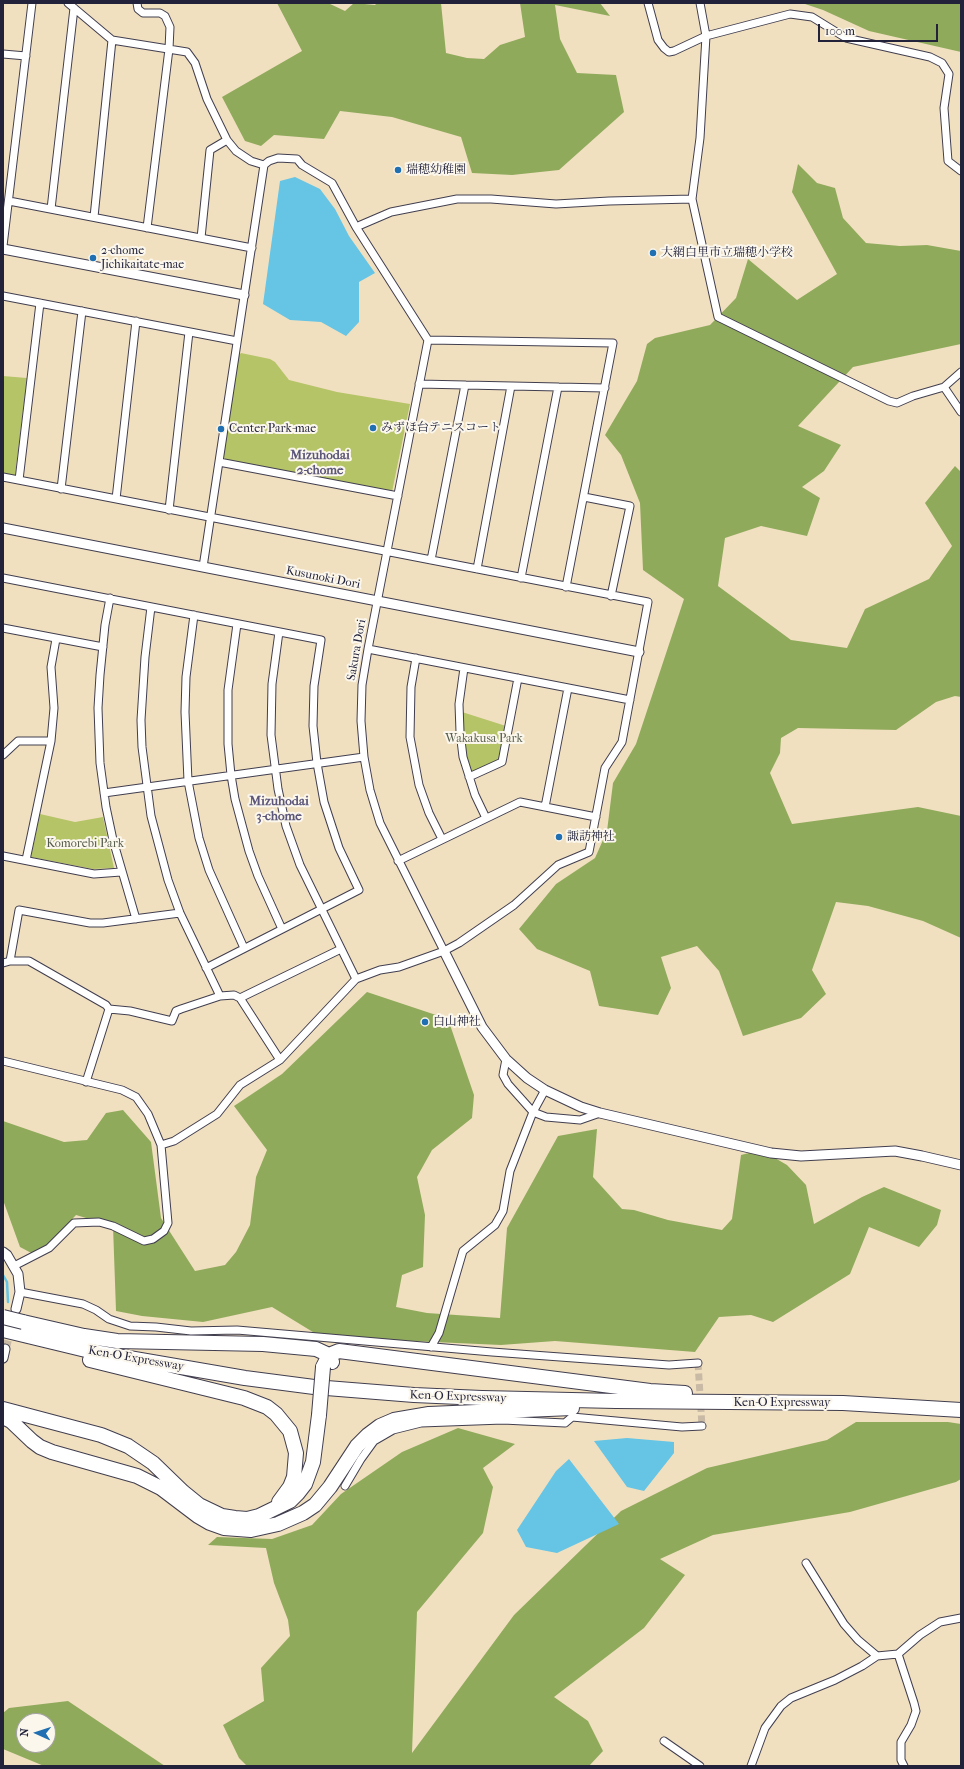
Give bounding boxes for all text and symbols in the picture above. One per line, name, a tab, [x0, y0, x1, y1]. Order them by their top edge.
scale bar	[820, 16, 940, 42]
text: 100 m	[825, 24, 855, 38]
place label: 瑞穂幼稚園	[406, 163, 466, 177]
marker: 瑞穂幼稚園	[393, 165, 403, 175]
place label: 2-chome Jichikaitate-mae	[101, 244, 184, 272]
place label: 大網白里市立瑞穂小学校	[661, 246, 793, 260]
marker: 大網白里市立瑞穂小学校	[648, 248, 658, 258]
marker: 2-chome Jichikaitate-mae	[88, 253, 98, 263]
place label: みずほ台テニスコート	[381, 421, 501, 435]
place label: Center Park-mae	[229, 422, 316, 436]
marker: みずほ台テニスコート	[368, 423, 378, 433]
marker: Center Park-mae	[216, 424, 226, 434]
district label: Mizuhodai 2-chome	[290, 448, 350, 479]
street label: Kusunoki Dori	[285, 564, 361, 592]
street label: Sakura Dori	[345, 618, 369, 682]
park label: Wakakusa Park	[445, 732, 523, 746]
district label: Mizuhodai 3-chome	[249, 794, 309, 825]
place label: 諏訪神社	[567, 830, 615, 844]
marker: 諏訪神社	[554, 832, 564, 842]
park label: Komorebi Park	[46, 837, 124, 851]
place label: 白山神社	[433, 1015, 481, 1029]
marker: 白山神社	[420, 1017, 430, 1027]
street label: Ken-O Expressway	[87, 1343, 185, 1375]
street label: Ken-O Expressway	[409, 1388, 507, 1406]
street label: Ken-O Expressway	[734, 1396, 830, 1410]
north arrow	[16, 1713, 56, 1753]
text: N	[18, 1728, 31, 1737]

